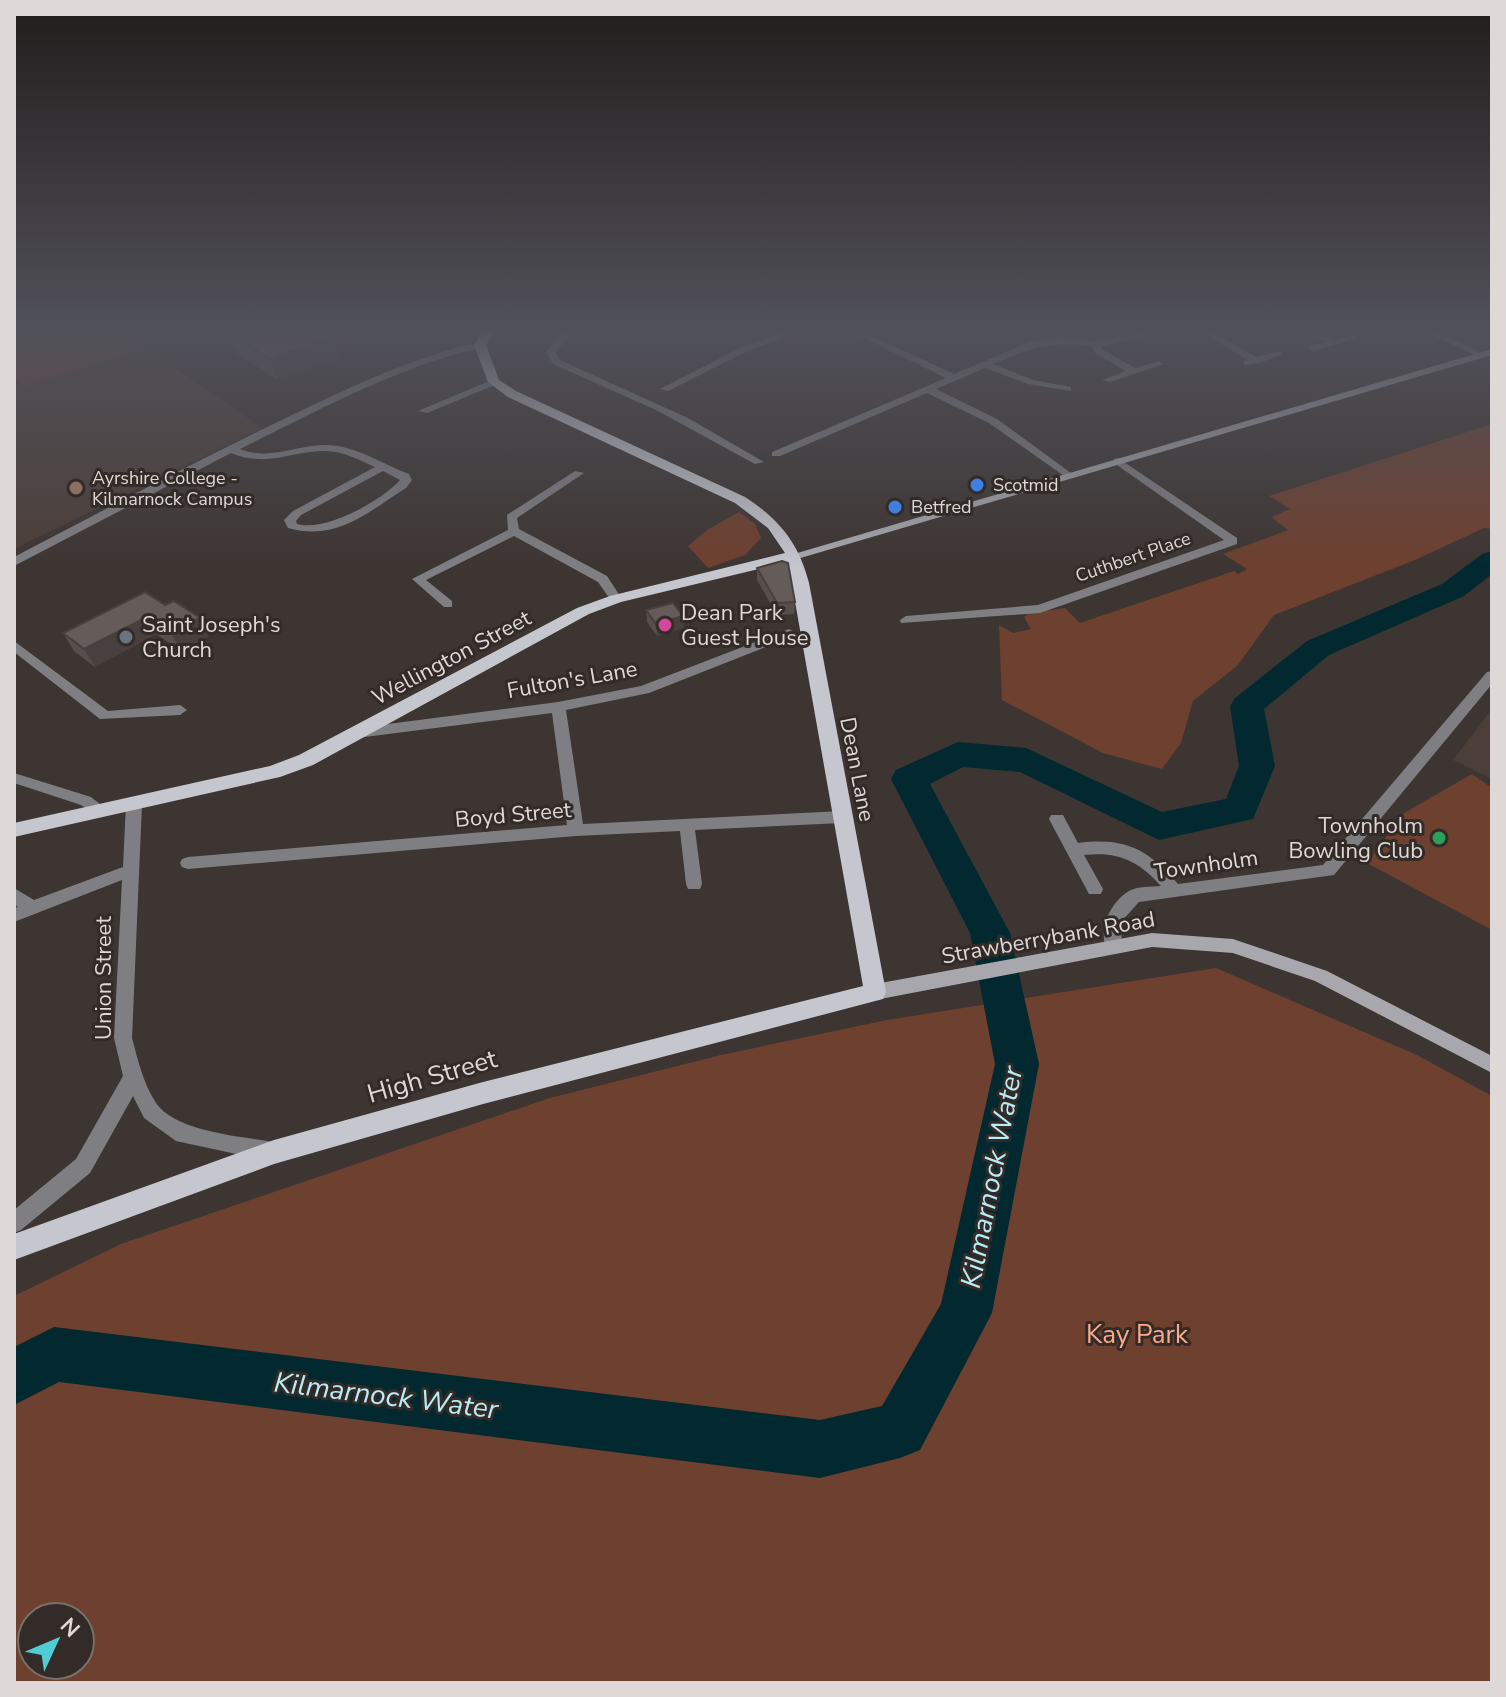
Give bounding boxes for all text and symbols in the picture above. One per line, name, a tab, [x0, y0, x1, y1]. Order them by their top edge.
place label: Ayrshire College - Kilmarnock Campus	[92, 466, 252, 511]
place label: Scotmid	[993, 473, 1059, 497]
marker: Scotmid	[968, 476, 986, 494]
marker: Ayrshire College - Kilmarnock Campus	[67, 479, 85, 497]
place label: Betfred	[911, 495, 971, 519]
marker: Betfred	[886, 498, 904, 516]
street label: Cuthbert Place	[1072, 526, 1194, 588]
place label: Dean Park Guest House	[681, 598, 808, 653]
street label: Wellington Street	[367, 603, 537, 712]
place label: Saint Joseph's Church	[142, 610, 281, 665]
marker: Dean Park Guest House	[656, 616, 674, 634]
marker: Saint Joseph's Church	[117, 628, 135, 646]
street label: Fulton's Lane	[505, 654, 640, 706]
street label: Dean Lane	[832, 714, 882, 824]
street label: Boyd Street	[454, 795, 573, 835]
place label: Townholm Bowling Club	[1288, 811, 1423, 866]
marker: Townholm Bowling Club	[1430, 829, 1448, 847]
street label: Townholm	[1152, 843, 1260, 887]
street label: Strawberrybank Road	[939, 904, 1157, 972]
street label: Union Street	[89, 916, 119, 1040]
street label: High Street	[363, 1041, 502, 1112]
water label: Kilmarnock Water	[952, 1062, 1032, 1291]
park label: Kay Park	[1086, 1317, 1189, 1352]
water label: Kilmarnock Water	[272, 1363, 501, 1429]
north arrow	[16, 1601, 96, 1681]
text: N	[53, 1611, 86, 1644]

